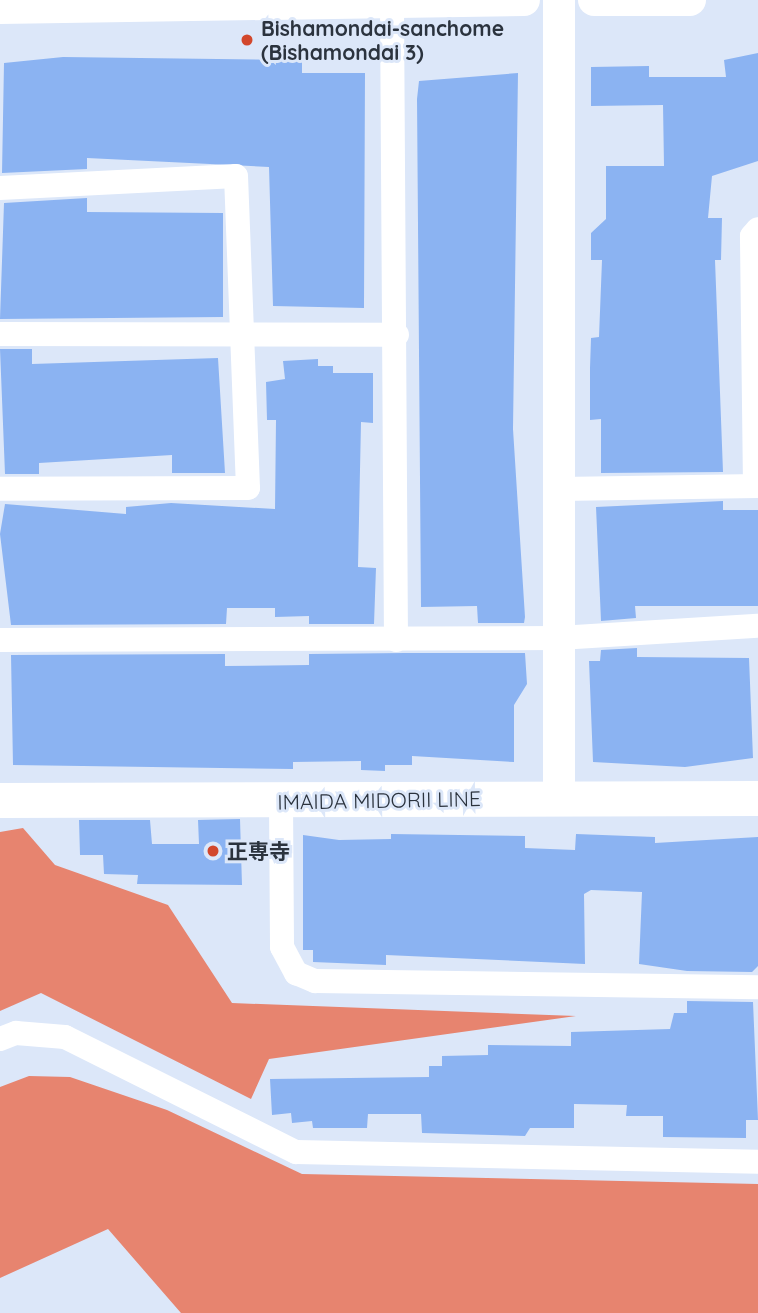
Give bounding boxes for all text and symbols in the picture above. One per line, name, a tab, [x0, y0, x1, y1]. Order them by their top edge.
place label: Bishamondai-sanchome (Bishamondai 3)	[261, 15, 504, 65]
marker: Bishamondai-sanchome (Bishamondai 3)	[239, 32, 255, 48]
street label: IMAIDA MIDORII LINE	[277, 786, 481, 814]
place label: 正専寺	[227, 838, 290, 864]
marker: 正専寺	[205, 843, 221, 859]

